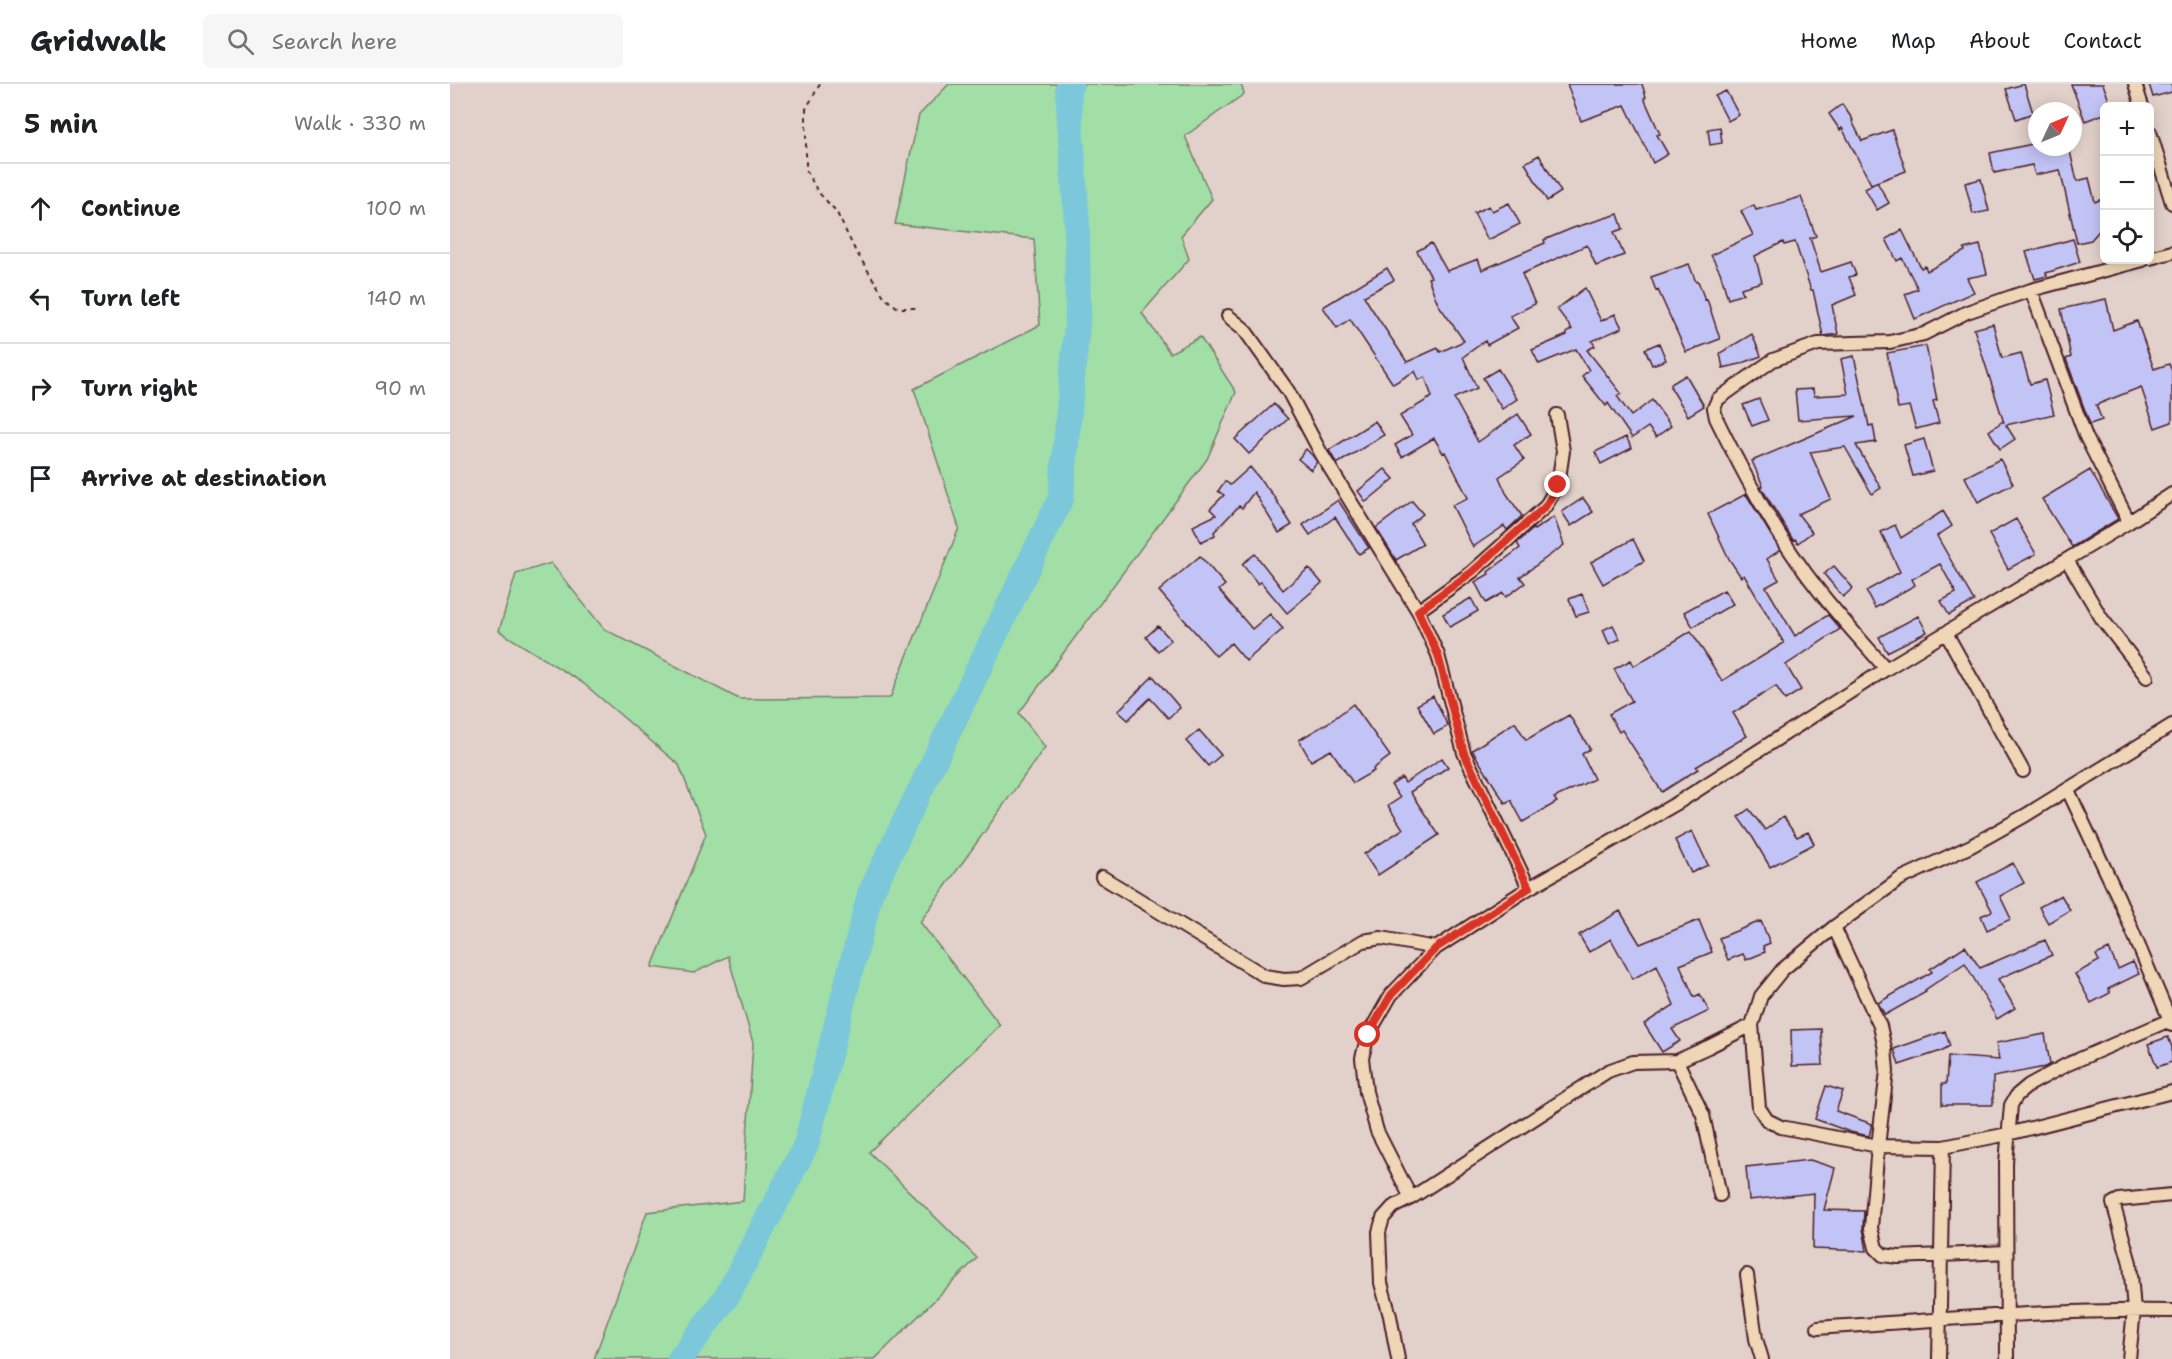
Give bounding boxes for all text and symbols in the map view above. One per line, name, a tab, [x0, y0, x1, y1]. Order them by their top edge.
search box	[203, 14, 623, 68]
text: Gridwalk	[30, 22, 167, 60]
icon: search	[224, 25, 257, 58]
text: Search here	[272, 27, 398, 56]
text: Home	[1800, 27, 1858, 55]
text: Map	[1891, 27, 1936, 55]
text: About	[1969, 27, 2030, 55]
text: Contact	[2063, 27, 2142, 55]
north arrow	[2028, 102, 2082, 156]
map controls	[2100, 102, 2154, 264]
button: +	[2100, 102, 2154, 156]
text: 5 min	[24, 106, 98, 141]
text: Walk · 330 m	[294, 110, 426, 136]
button: −	[2100, 156, 2154, 210]
icon: ahead	[24, 192, 57, 225]
text: Continue	[81, 194, 181, 223]
text: 100 m	[366, 195, 426, 221]
button: locate	[2100, 210, 2154, 264]
icon: left	[24, 282, 57, 315]
text: Turn left	[81, 284, 180, 313]
text: 140 m	[367, 285, 426, 311]
icon: right	[24, 372, 57, 405]
text: Turn right	[81, 374, 198, 403]
text: 90 m	[374, 375, 426, 401]
icon: arrive	[24, 462, 57, 495]
text: Arrive at destination	[81, 464, 327, 493]
route end	[1544, 471, 1570, 497]
route start	[1354, 1021, 1380, 1047]

